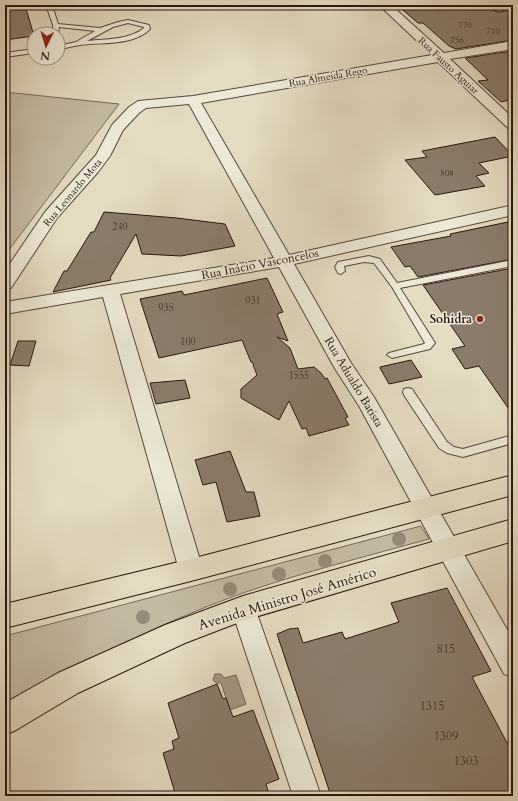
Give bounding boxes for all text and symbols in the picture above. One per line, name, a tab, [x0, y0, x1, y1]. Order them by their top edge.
house number: 770	[458, 19, 472, 31]
house number: 710	[486, 25, 500, 37]
north arrow	[26, 26, 66, 66]
street label: Rua Fausto Aguiar	[415, 34, 482, 98]
house number: 756	[450, 34, 464, 46]
text: N	[39, 48, 51, 63]
street label: Rua Almeida Rego	[288, 63, 369, 91]
street label: Rua Leonardo Mota	[40, 155, 106, 230]
house number: 808	[440, 167, 454, 179]
house number: 240	[112, 220, 128, 234]
street label: Rua Inácio Vasconcelos	[200, 245, 320, 283]
house number: 931	[245, 294, 261, 308]
house number: 935	[158, 301, 174, 315]
place label: Sohidra	[430, 311, 472, 327]
marker: Sohidra	[475, 314, 485, 324]
street label: Rua Adualdo Batista	[321, 334, 388, 431]
house number: 100	[180, 335, 196, 349]
house number: 1555	[289, 369, 309, 383]
street label: Avenida Ministro José Américo	[196, 562, 379, 635]
house number: 815	[437, 641, 455, 657]
house number: 1315	[420, 698, 444, 714]
house number: 1309	[434, 728, 458, 744]
house number: 1303	[454, 753, 478, 769]

